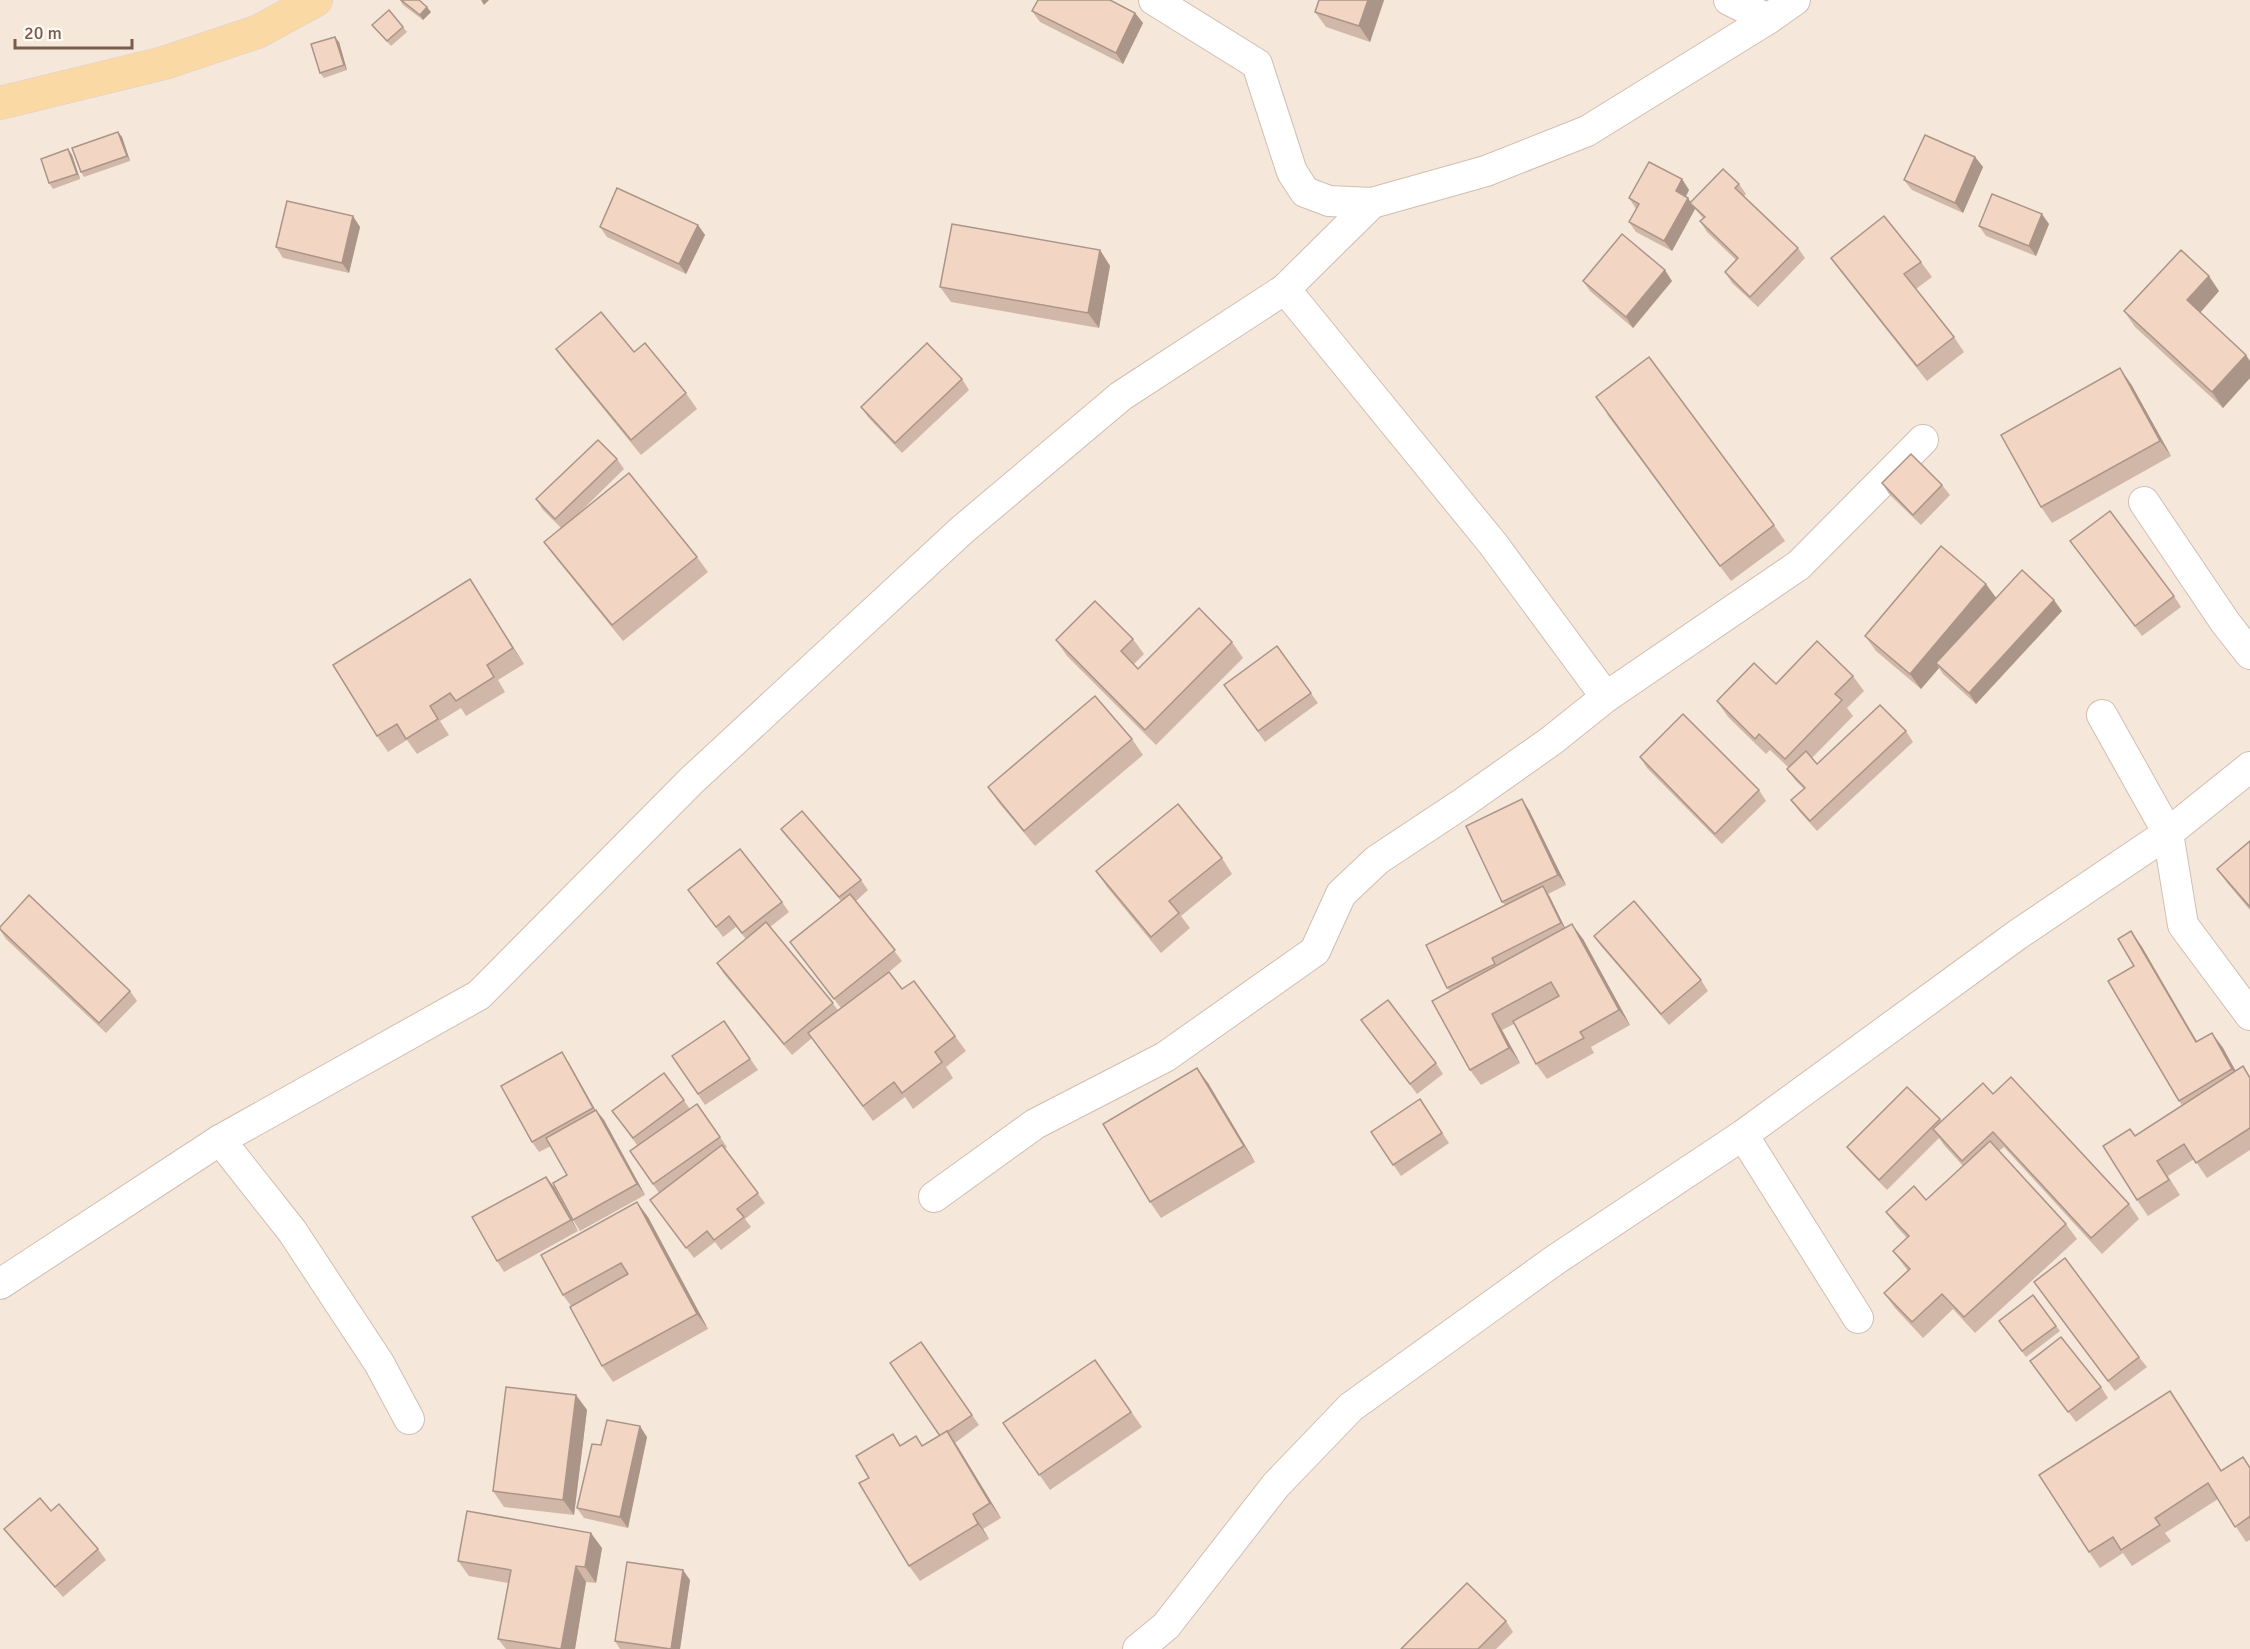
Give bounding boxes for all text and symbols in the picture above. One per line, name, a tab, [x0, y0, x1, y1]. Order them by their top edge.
scale bar	[15, 12, 132, 50]
text: 20 m	[24, 22, 62, 44]

